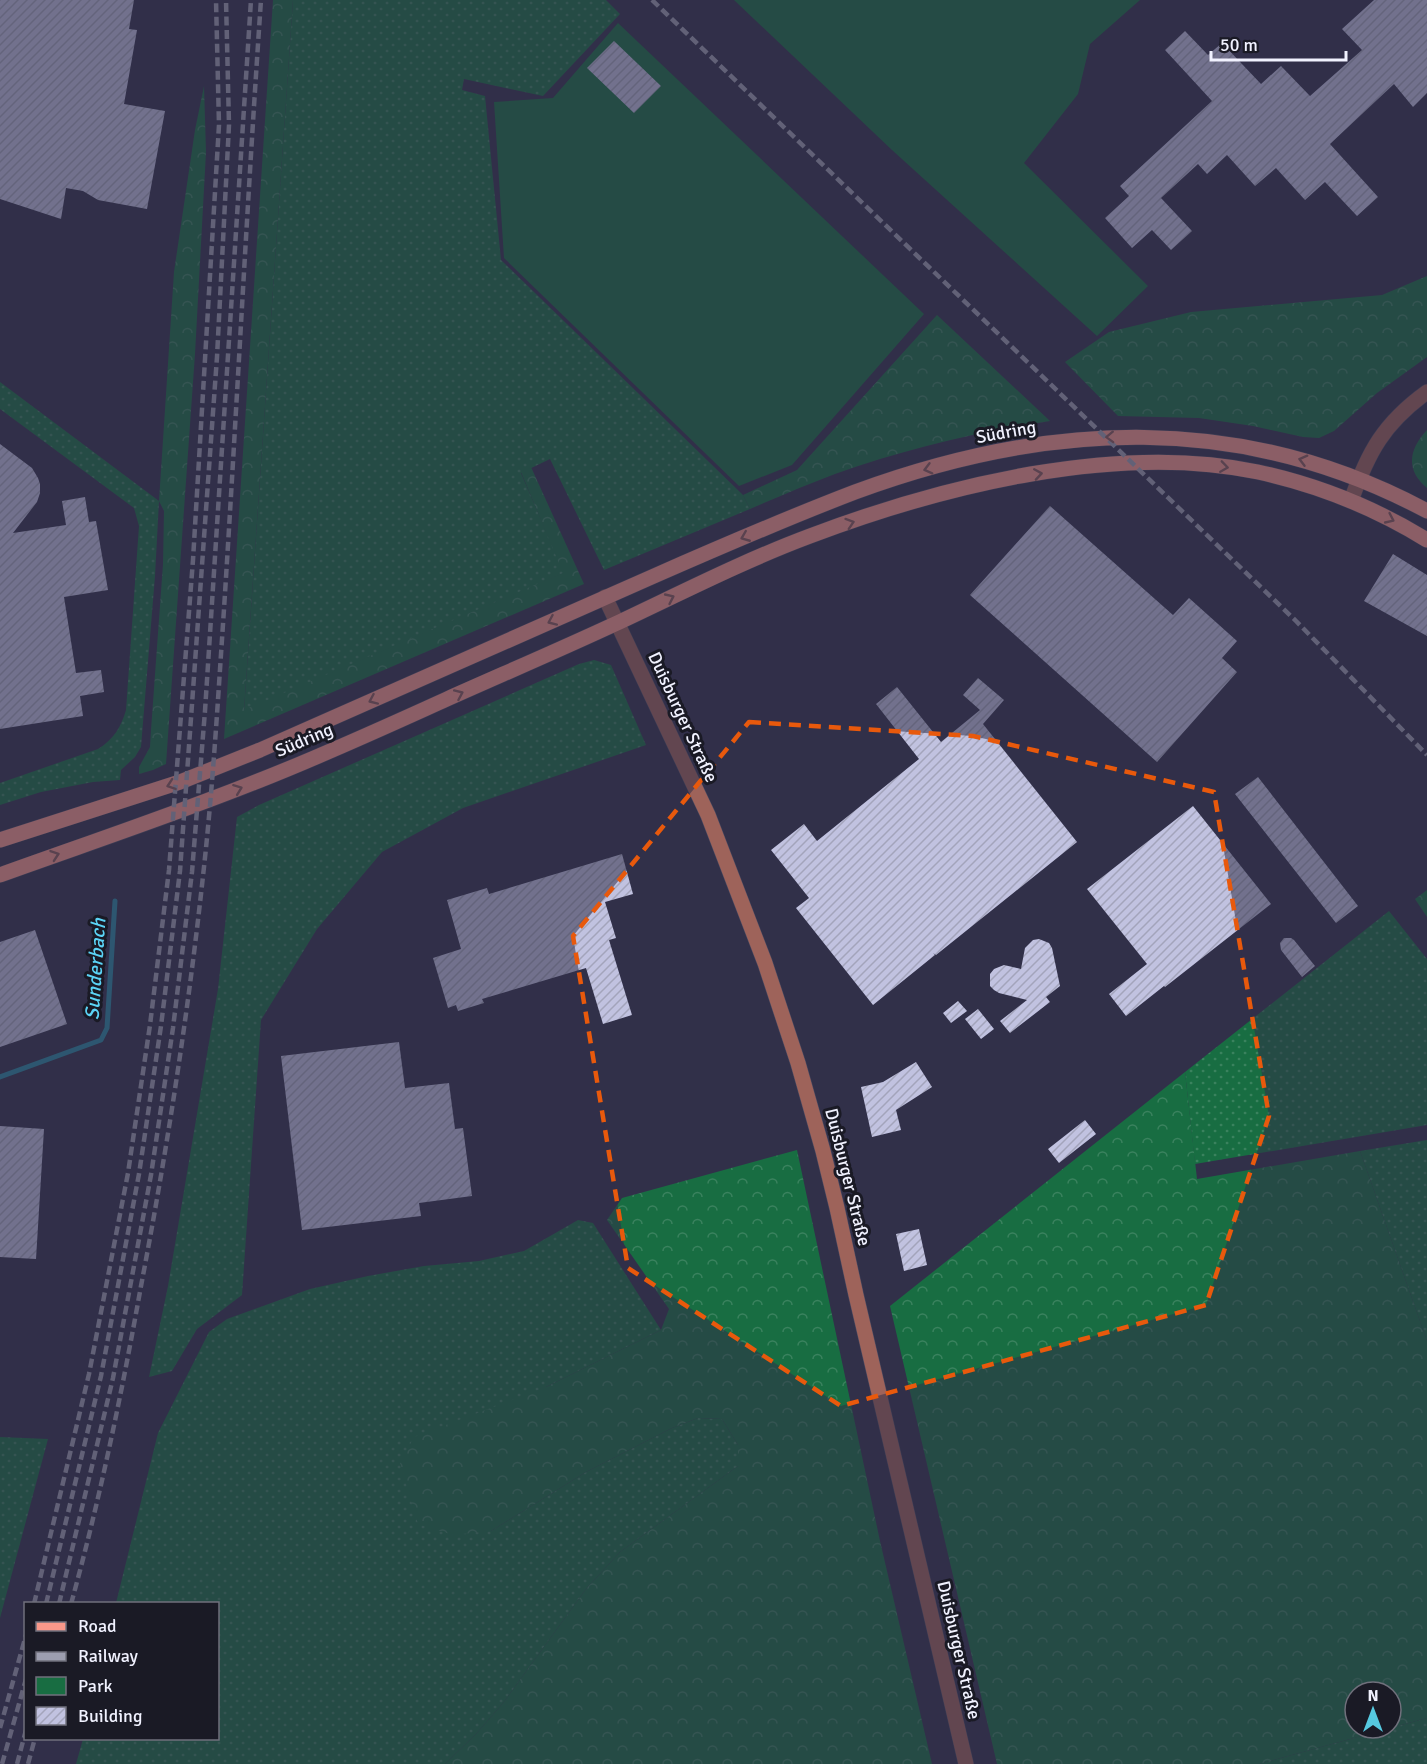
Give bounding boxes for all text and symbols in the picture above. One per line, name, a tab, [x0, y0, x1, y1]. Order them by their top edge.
scale bar	[1211, 24, 1346, 62]
text: 50 m	[1220, 34, 1258, 56]
street label: Südring	[974, 416, 1038, 448]
one-way arrow	[1106, 431, 1115, 444]
one-way arrow	[1298, 455, 1308, 468]
one-way arrow	[1219, 460, 1229, 472]
one-way arrow	[923, 462, 933, 475]
one-way arrow	[1033, 468, 1043, 481]
one-way arrow	[1384, 511, 1395, 523]
one-way arrow	[844, 517, 855, 530]
one-way arrow	[740, 530, 751, 542]
one-way arrow	[663, 593, 674, 605]
one-way arrow	[547, 614, 558, 626]
street label: Duisburger Straße	[643, 648, 723, 786]
one-way arrow	[452, 689, 463, 701]
one-way arrow	[369, 693, 380, 705]
street label: Südring	[272, 718, 336, 762]
one-way arrow	[166, 777, 176, 790]
one-way arrow	[232, 783, 243, 796]
one-way arrow	[49, 850, 60, 863]
water label: Sunderbach	[79, 916, 112, 1021]
street label: Duisburger Straße	[820, 1106, 876, 1248]
street label: Duisburger Straße	[932, 1579, 986, 1721]
legend	[24, 1602, 219, 1740]
text: Road	[78, 1615, 117, 1637]
text: Railway	[78, 1645, 139, 1667]
text: Park	[78, 1675, 113, 1697]
north arrow	[1343, 1680, 1403, 1740]
text: N	[1367, 1686, 1379, 1706]
text: Building	[78, 1705, 142, 1727]

